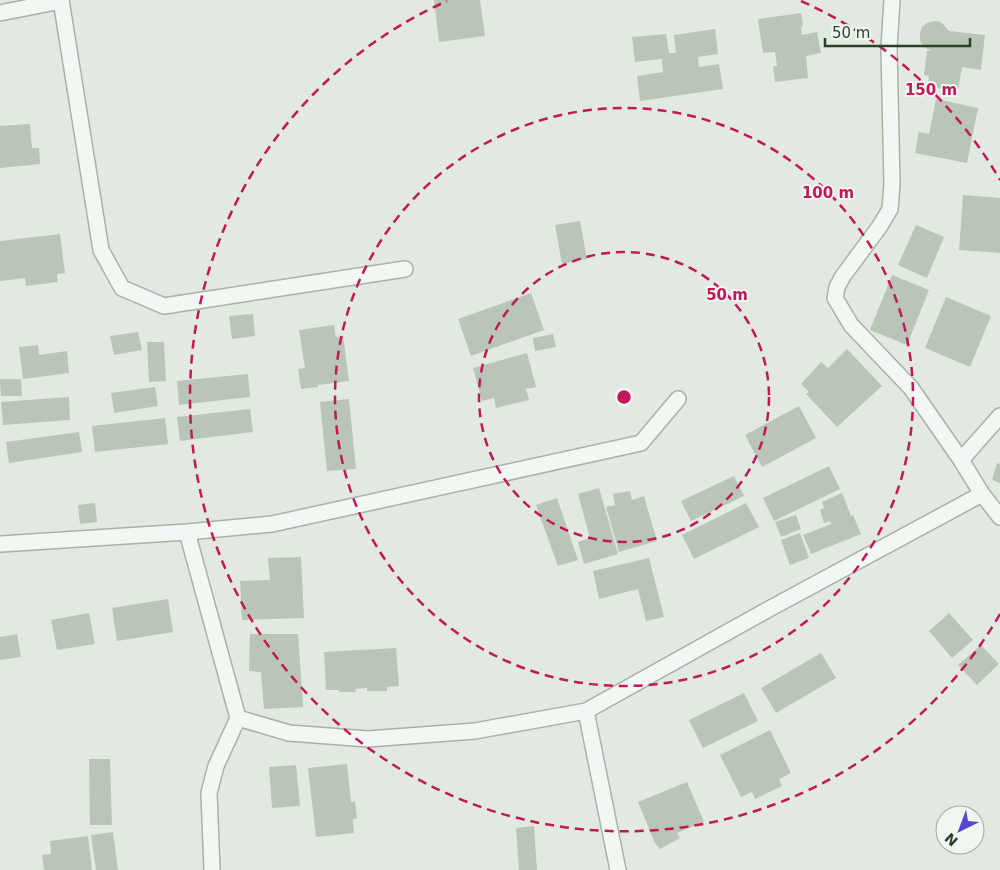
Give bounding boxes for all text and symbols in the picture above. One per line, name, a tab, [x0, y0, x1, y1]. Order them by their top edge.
scale bar	[825, 15, 970, 47]
text: 50 m	[832, 24, 870, 42]
text: 150 m	[905, 81, 957, 99]
text: 100 m	[802, 184, 854, 202]
text: 50 m	[706, 286, 748, 304]
centre of rings	[615, 388, 633, 406]
north arrow	[935, 805, 985, 855]
text: N	[942, 830, 961, 850]

